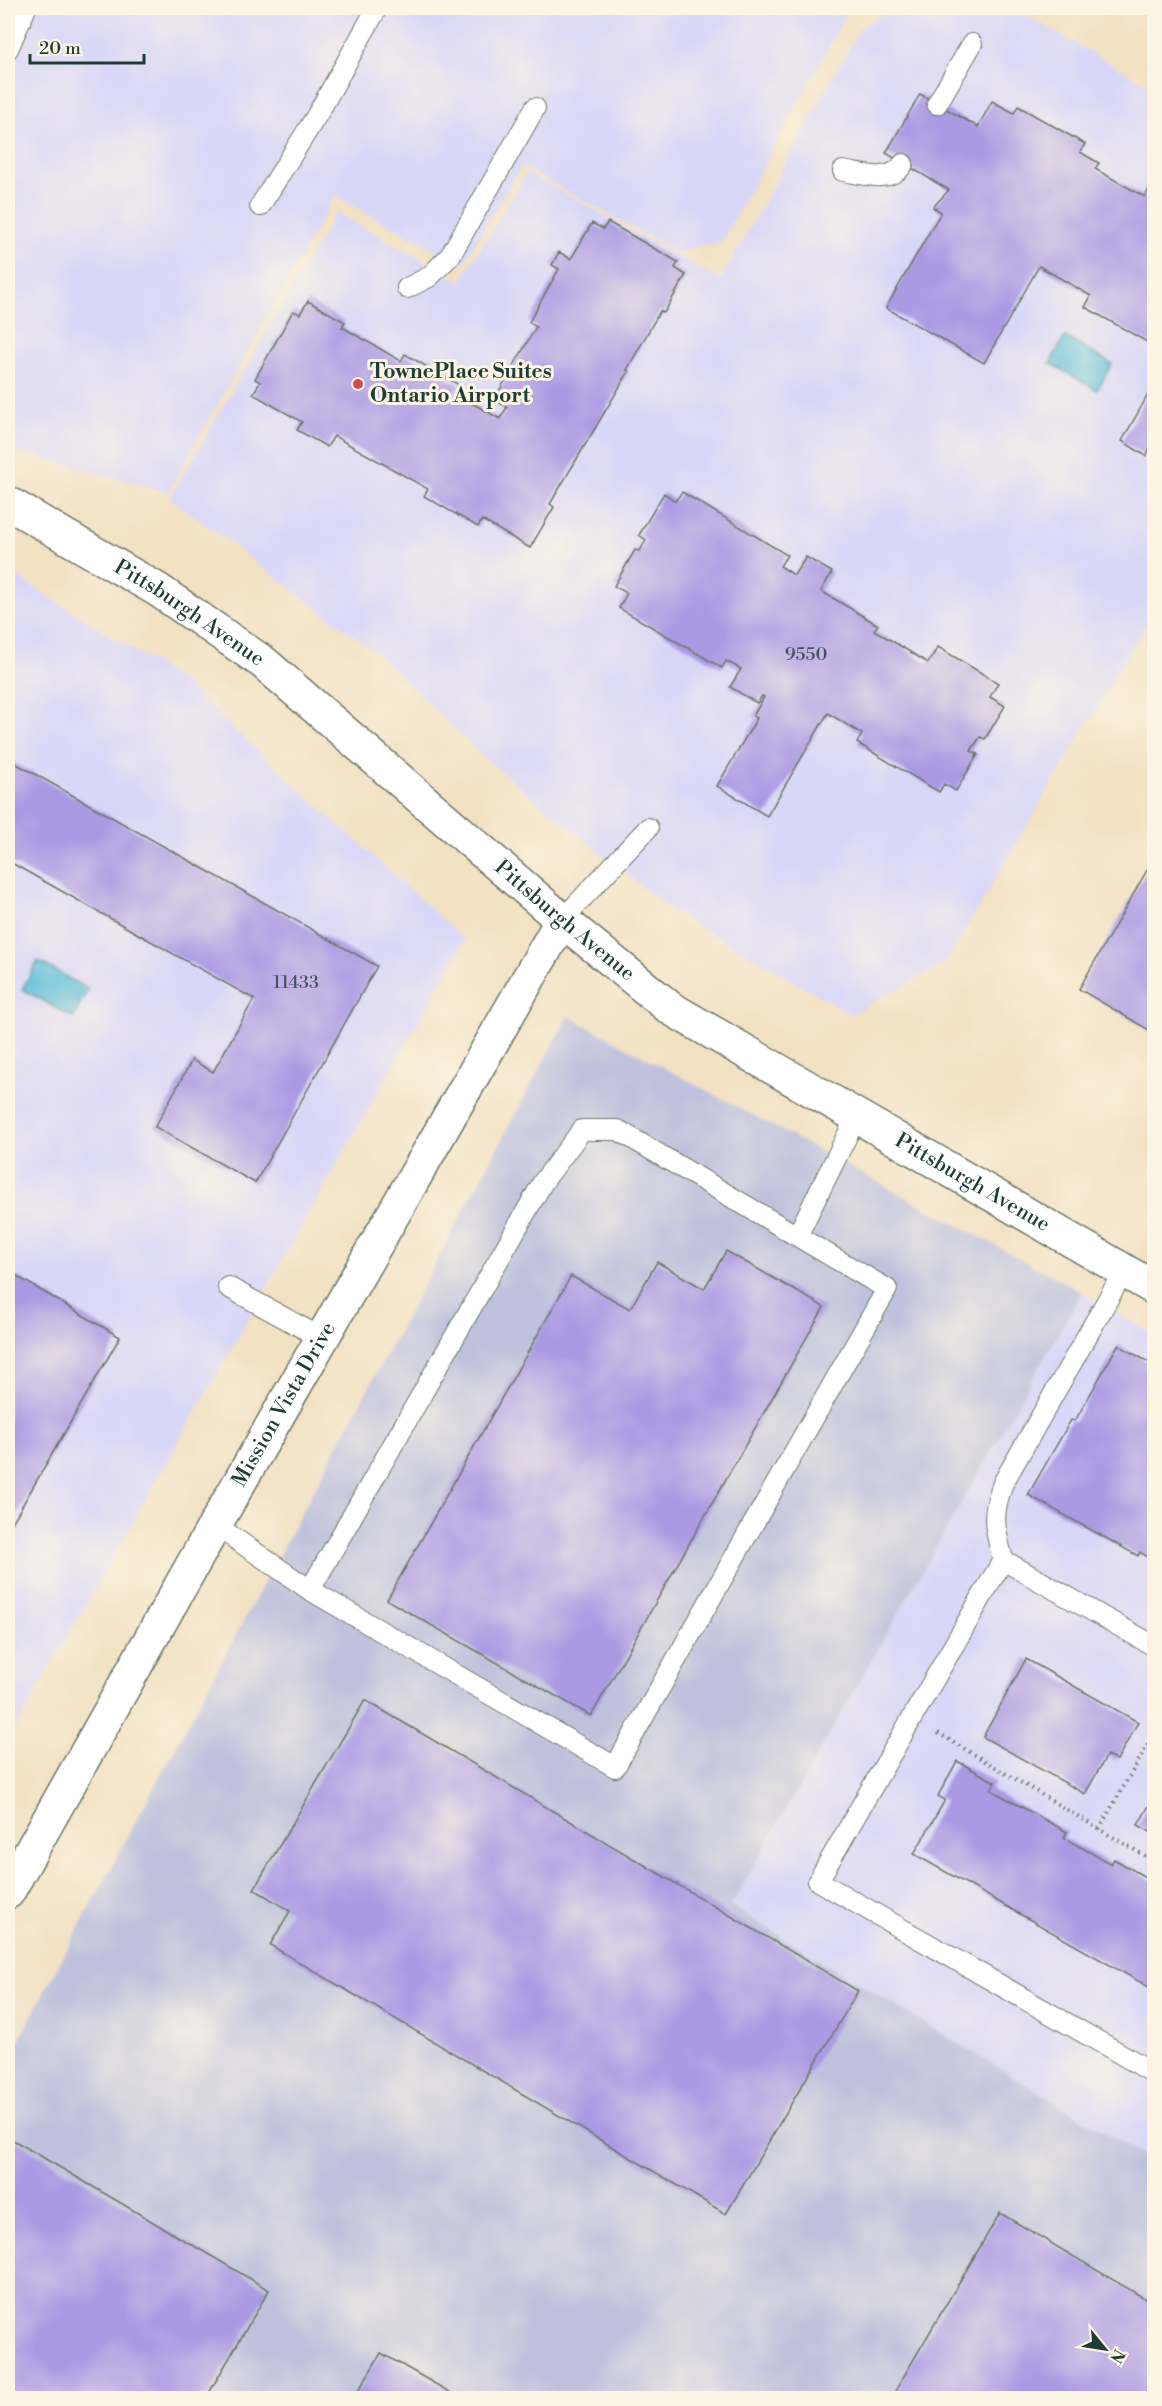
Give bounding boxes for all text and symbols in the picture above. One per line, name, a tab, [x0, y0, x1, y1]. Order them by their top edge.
scale bar	[30, 27, 144, 65]
text: 20 m	[39, 37, 81, 60]
place label: TownePlace Suites Ontario Airport	[370, 359, 552, 409]
marker: TownePlace Suites Ontario Airport	[351, 377, 365, 391]
street label: Pittsburgh Avenue	[109, 554, 269, 672]
house number: 9550	[785, 643, 827, 666]
street label: Pittsburgh Avenue	[489, 855, 640, 987]
house number: 11433	[273, 971, 319, 994]
street label: Pittsburgh Avenue	[890, 1128, 1054, 1238]
street label: Mission Vista Drive	[226, 1318, 342, 1492]
north arrow	[1075, 2319, 1135, 2379]
text: N	[1105, 2346, 1129, 2367]

